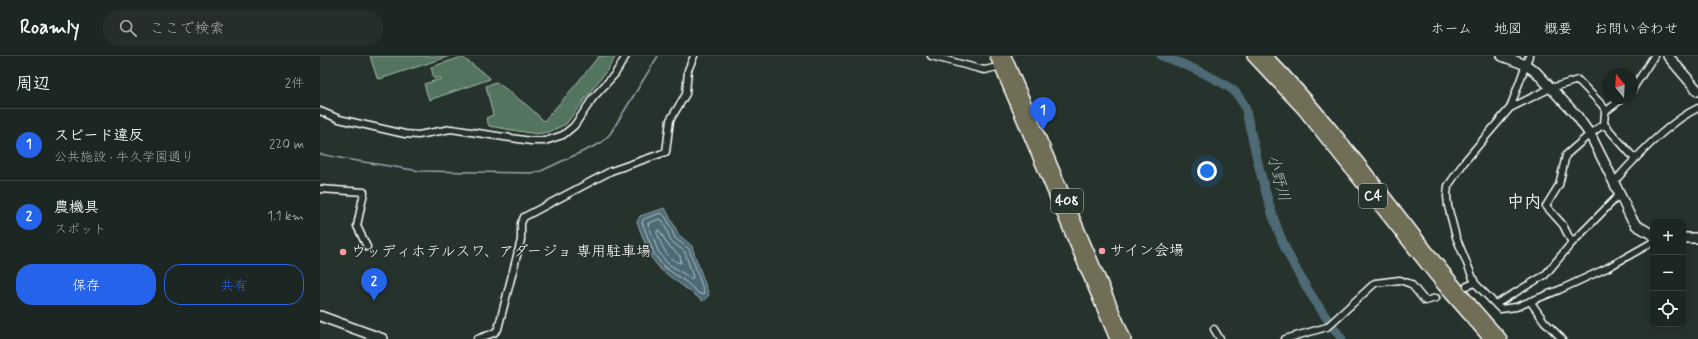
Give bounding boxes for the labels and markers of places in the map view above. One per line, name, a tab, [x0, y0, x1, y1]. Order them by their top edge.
pin: 1	[1030, 97, 1056, 130]
place label: サイン会場	[1110, 241, 1184, 261]
place label: ウッディホテルスワ、アダージョ 専用駐車場	[351, 242, 651, 262]
marker: サイン会場	[1097, 246, 1107, 256]
marker: ウッディホテルスワ、アダージョ 専用駐車場	[338, 247, 348, 257]
pin: 2	[361, 268, 387, 301]

